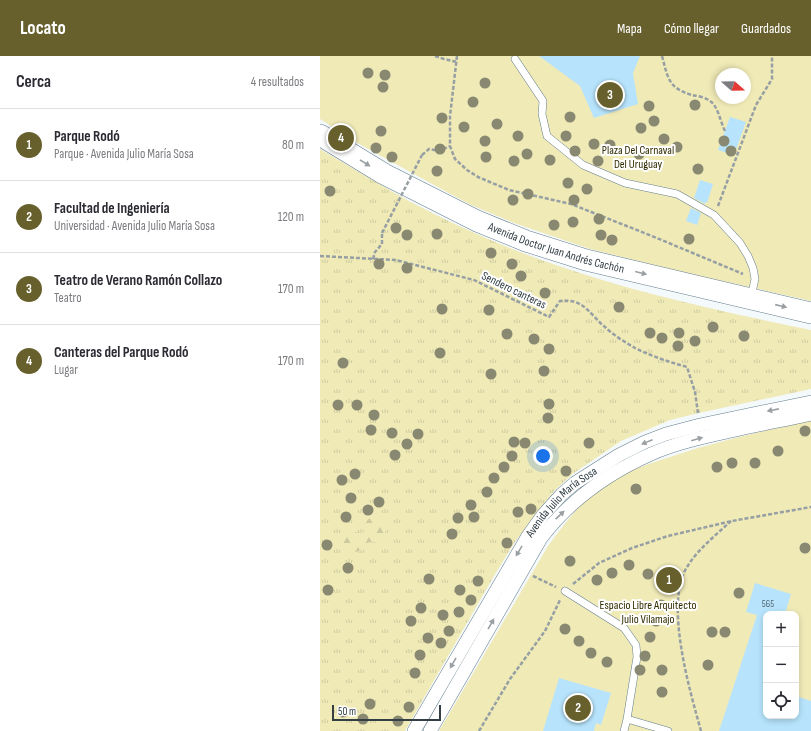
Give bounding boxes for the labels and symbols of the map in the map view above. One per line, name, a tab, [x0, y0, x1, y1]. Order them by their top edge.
north arrow	[715, 68, 751, 104]
pin: 3	[597, 80, 623, 110]
pin: 4	[328, 123, 354, 153]
park label: Plaza Del Carnaval Del Uruguay	[602, 143, 674, 172]
one-way arrow	[359, 159, 371, 166]
street label: Avenida Doctor Juan Andrés Cachón	[485, 219, 626, 277]
street label: Sendero canteras	[479, 268, 549, 313]
one-way arrow	[635, 270, 647, 276]
one-way arrow	[774, 304, 787, 310]
one-way arrow	[767, 407, 779, 413]
one-way arrow	[691, 436, 703, 442]
one-way arrow	[640, 439, 652, 445]
your location	[533, 446, 553, 466]
street label: Avenida Julio María Sosa	[522, 464, 600, 541]
one-way arrow	[555, 510, 565, 519]
one-way arrow	[515, 545, 522, 557]
pin: 1	[656, 565, 682, 595]
park label: Espacio Libre Arquitecto Julio Vilamajo	[600, 598, 696, 627]
house number: 565	[762, 598, 774, 610]
one-way arrow	[488, 618, 495, 630]
one-way arrow	[449, 657, 456, 669]
pin: 2	[565, 693, 591, 723]
scale bar	[332, 703, 441, 722]

